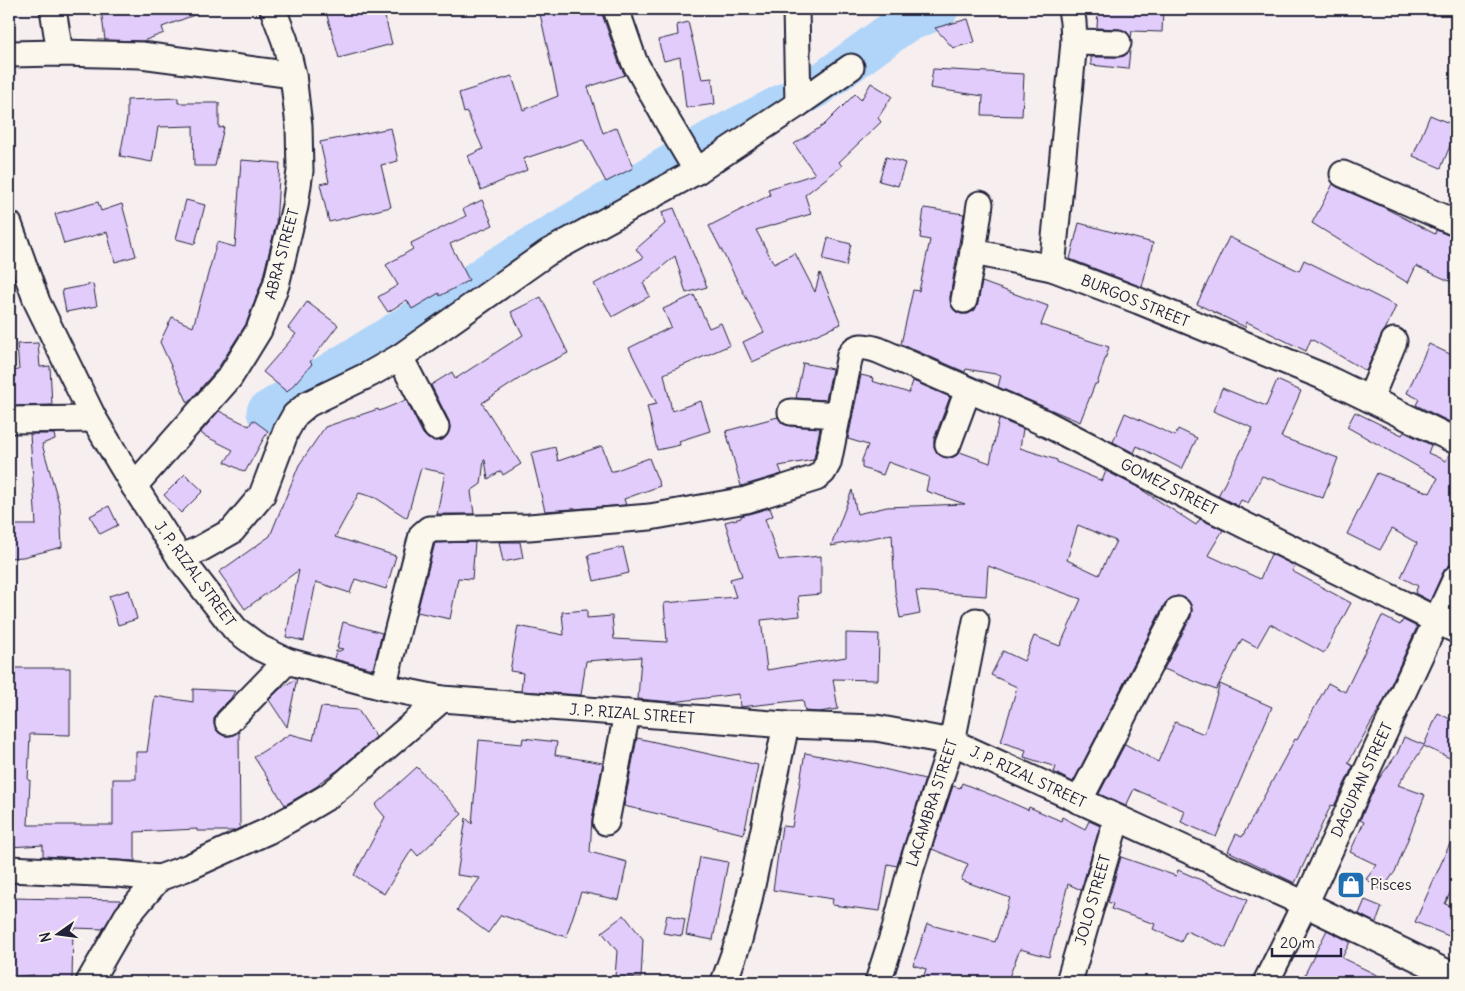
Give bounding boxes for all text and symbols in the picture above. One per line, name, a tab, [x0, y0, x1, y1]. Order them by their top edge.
street label: ABRA STREET	[260, 206, 303, 301]
street label: BURGOS STREET	[1078, 270, 1192, 331]
street label: GOMEZ STREET	[1117, 454, 1221, 519]
street label: J. P. RIZAL STREET	[151, 517, 240, 630]
street label: J. P. RIZAL STREET	[569, 700, 696, 727]
street label: DAGUPAN STREET	[1327, 719, 1397, 840]
street label: LACAMBRA STREET	[902, 736, 961, 869]
street label: J. P. RIZAL STREET	[967, 741, 1089, 812]
street label: JOLO STREET	[1071, 852, 1115, 947]
shop icon: Pisces	[1336, 870, 1366, 900]
place label: Pisces	[1370, 875, 1412, 894]
north arrow	[32, 908, 82, 958]
scale bar	[1272, 926, 1341, 958]
text: N	[35, 930, 55, 944]
text: 20 m	[1280, 933, 1315, 952]

